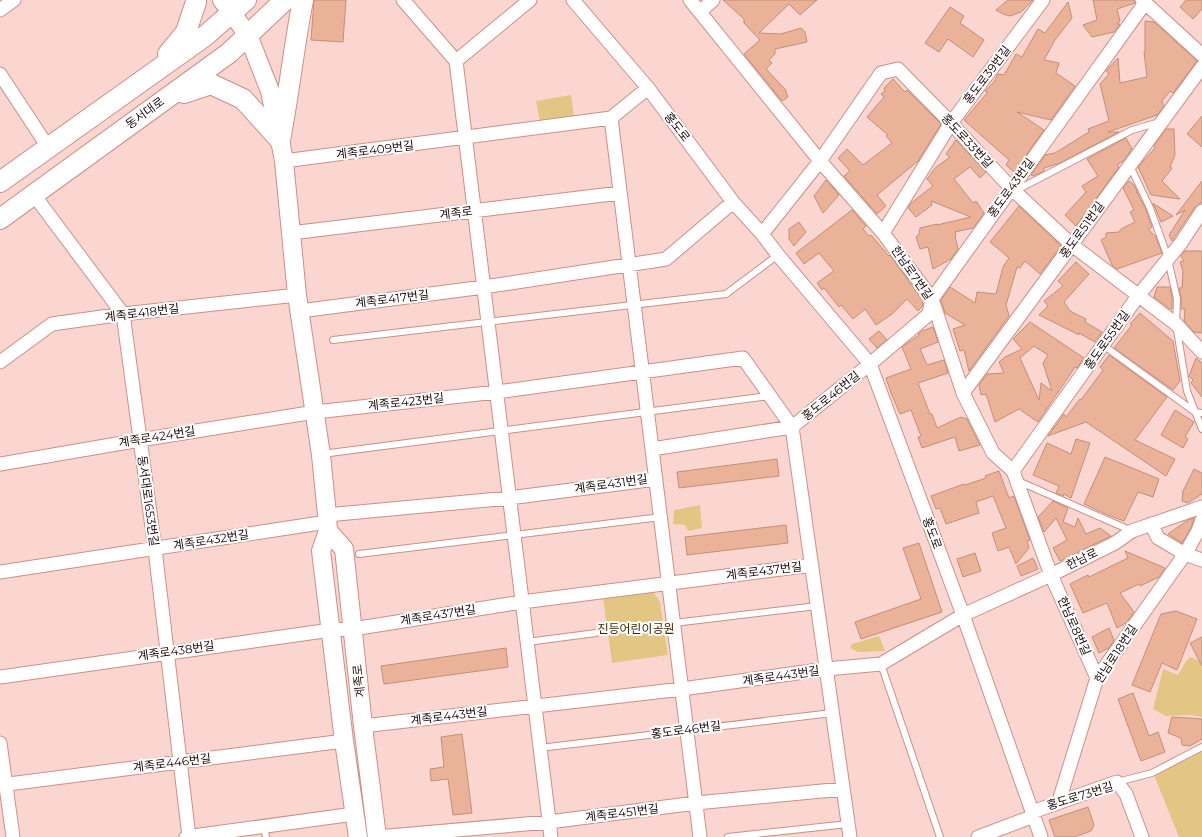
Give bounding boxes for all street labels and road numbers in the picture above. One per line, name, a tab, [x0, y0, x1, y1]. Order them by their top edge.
street label: 홍도로39번길	[960, 43, 1013, 107]
street label: 동서대로	[122, 94, 167, 132]
street label: 홍도로	[661, 109, 693, 144]
street label: 홍도로33번길	[938, 110, 996, 171]
street label: 계족로409번길	[335, 137, 415, 162]
street label: 홍도로43번길	[984, 155, 1037, 220]
street label: 홍도로51번길	[1056, 198, 1107, 261]
street label: 계족로	[439, 203, 473, 222]
street label: 한남로7번길	[888, 243, 936, 303]
street label: 계족로417번길	[354, 287, 430, 310]
street label: 계족로418번길	[104, 301, 180, 325]
street label: 홍도로55번길	[1081, 307, 1132, 372]
street label: 홍도로46번길	[799, 368, 863, 424]
street label: 계족로423번길	[367, 390, 445, 413]
street label: 계족로424번길	[117, 423, 196, 450]
street label: 동서대로1653번길	[135, 455, 162, 547]
street label: 계족로431번길	[573, 471, 649, 496]
street label: 홍도로	[920, 515, 945, 551]
street label: 계족로432번길	[172, 526, 250, 553]
street label: 한남로	[1064, 545, 1100, 573]
street label: 계족로437번길	[725, 558, 803, 583]
street label: 한남로8번길	[1055, 594, 1094, 658]
street label: 계족로437번길	[399, 601, 477, 628]
street label: 한남로18번길	[1091, 621, 1140, 686]
street label: 계족로438번길	[137, 638, 215, 663]
street label: 계족로443번길	[741, 663, 820, 688]
street label: 계족로	[349, 664, 368, 698]
street label: 계족로443번길	[409, 703, 488, 728]
street label: 홍도로46번길	[650, 718, 722, 741]
street label: 계족로446번길	[132, 750, 212, 775]
street label: 홍도로73번길	[1045, 778, 1115, 813]
street label: 계족로451번길	[584, 801, 660, 824]

